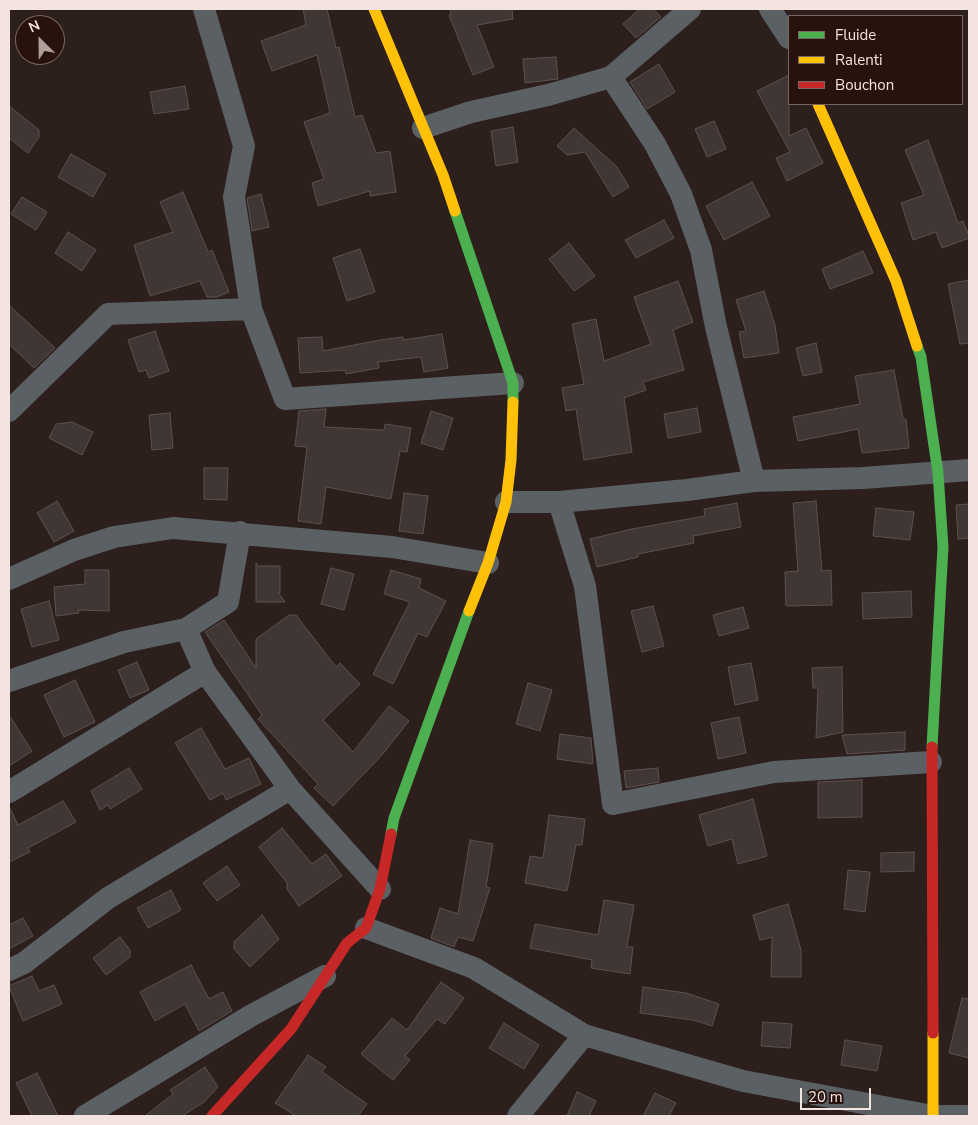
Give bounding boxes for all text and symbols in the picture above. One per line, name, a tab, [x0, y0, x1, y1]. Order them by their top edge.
north arrow	[15, 15, 65, 65]
legend	[788, 15, 963, 105]
text: N	[26, 16, 43, 37]
text: Fluide	[835, 25, 876, 45]
text: Ralenti	[835, 50, 883, 70]
text: Bouchon	[835, 75, 894, 95]
scale bar	[803, 1078, 874, 1110]
text: 20 m	[808, 1087, 843, 1107]

